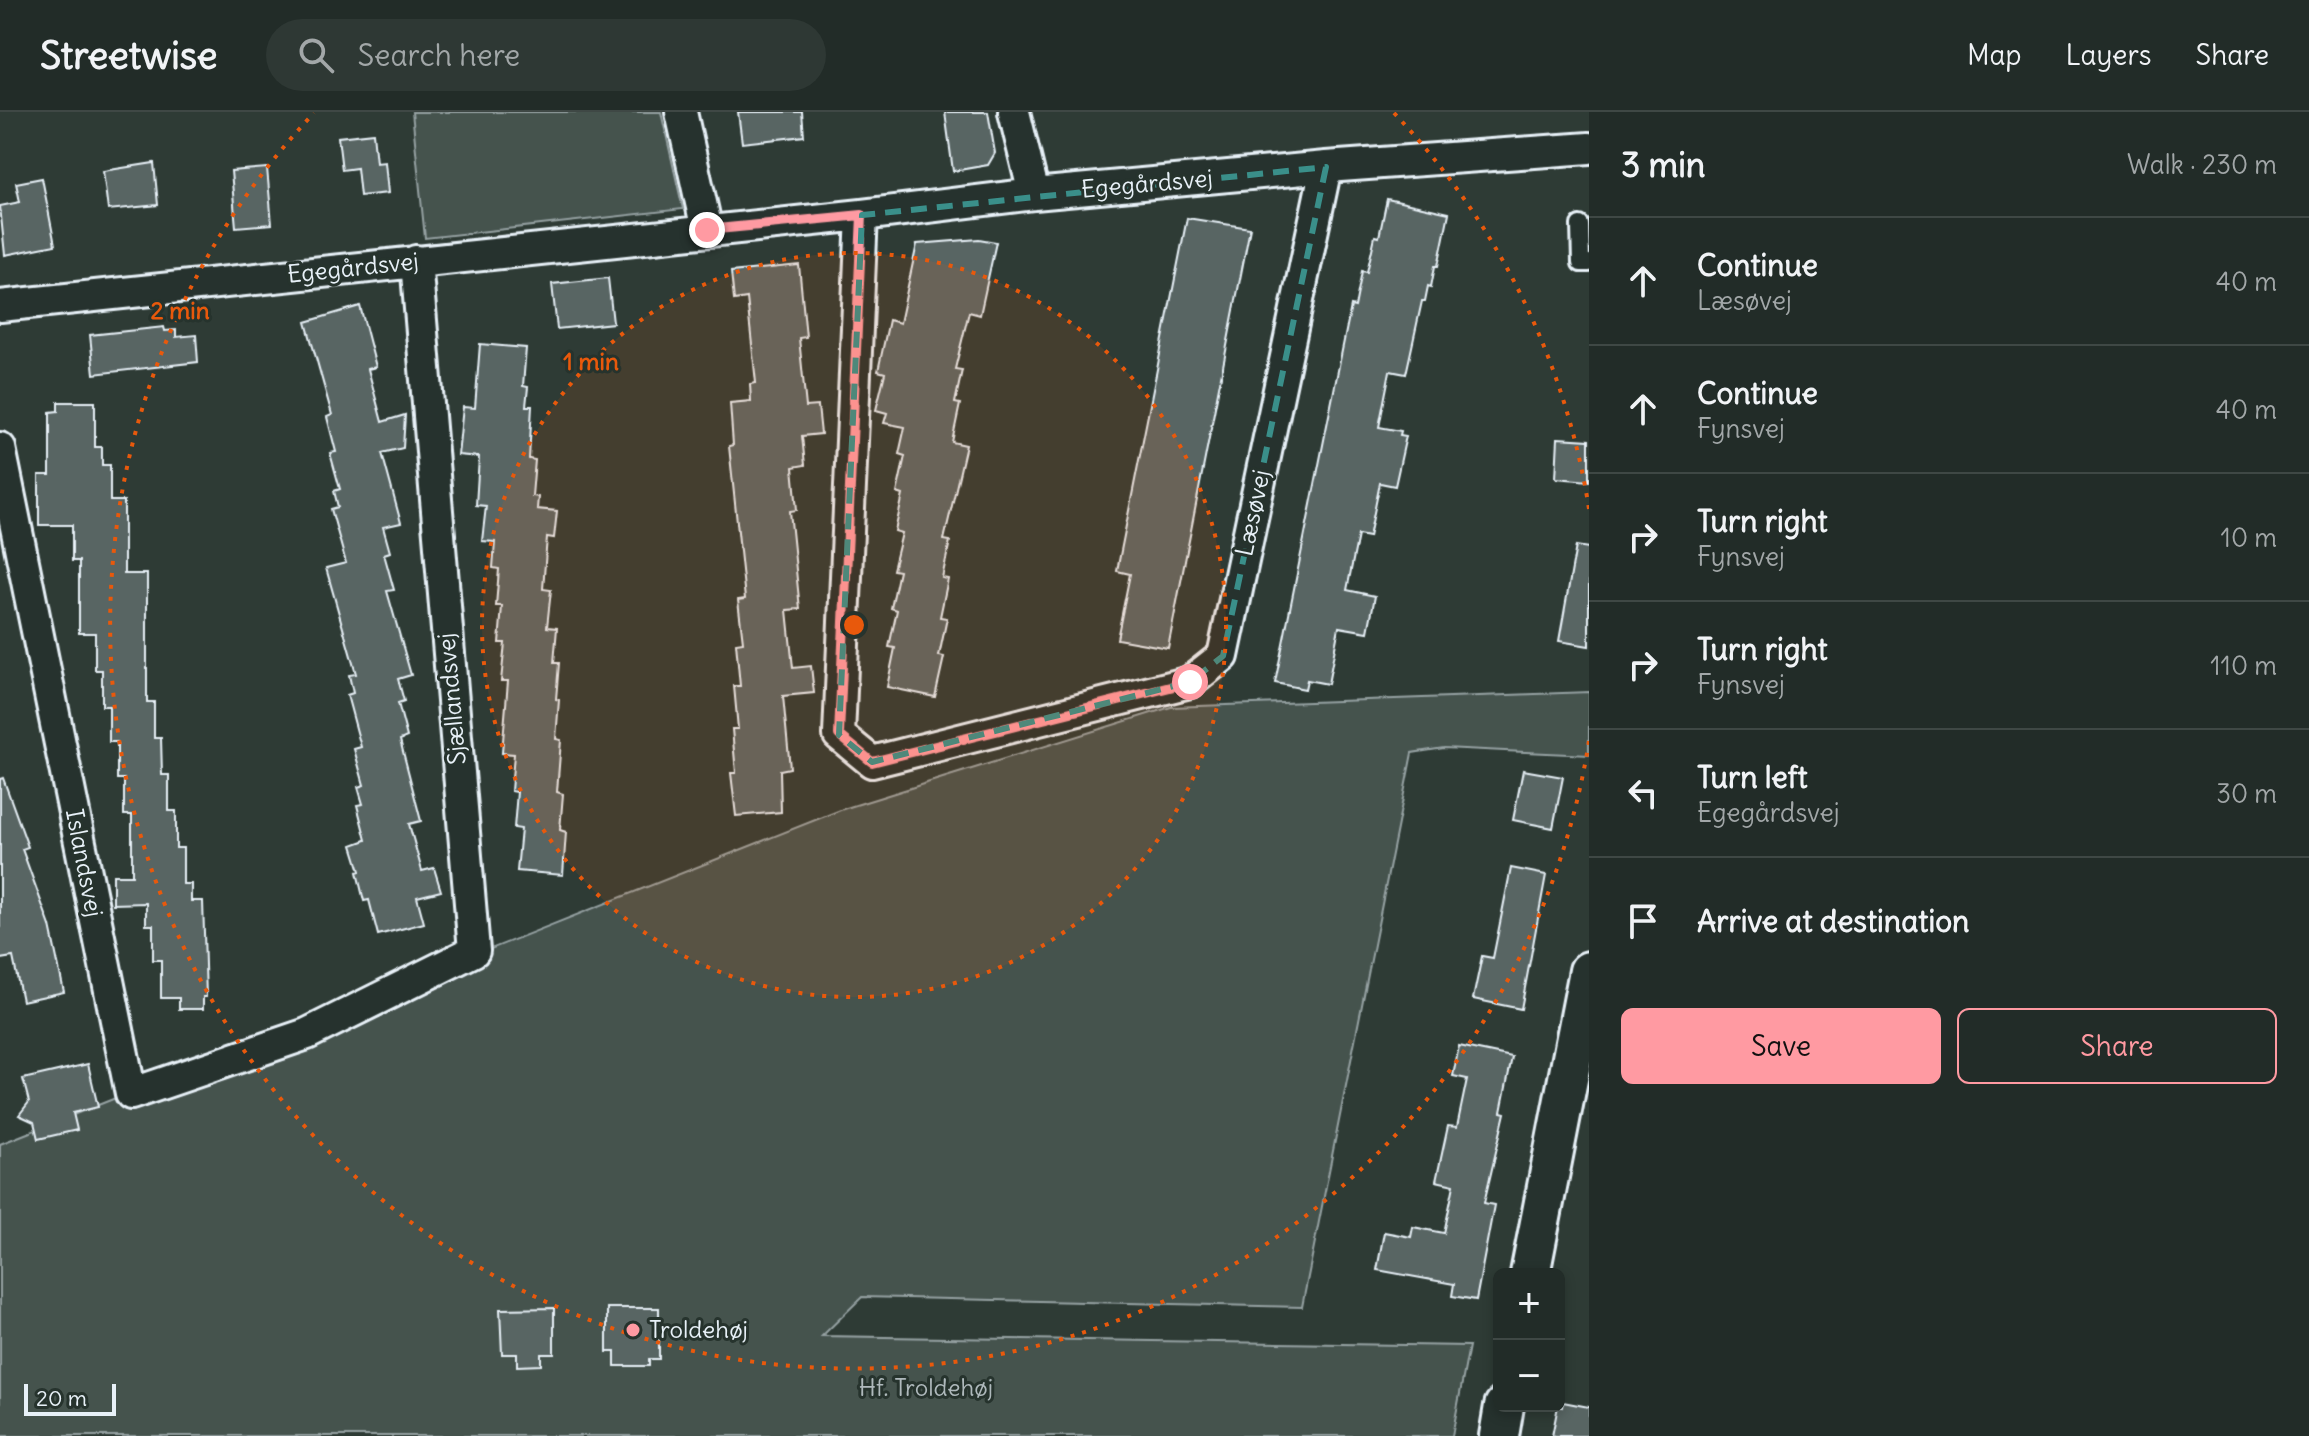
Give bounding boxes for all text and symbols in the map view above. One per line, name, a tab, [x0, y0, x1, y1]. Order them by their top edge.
search box	[266, 19, 826, 91]
text: Streetwise	[40, 32, 218, 79]
icon: search	[294, 33, 338, 77]
text: Search here	[358, 36, 520, 74]
text: Map	[1967, 37, 2022, 73]
text: Layers	[2066, 37, 2152, 73]
text: Share	[2196, 37, 2269, 73]
text: 3 min	[1621, 143, 1706, 186]
text: Walk · 230 m	[2127, 148, 2277, 181]
street label: Egegårdsvej	[1080, 162, 1214, 204]
route end	[689, 212, 725, 248]
street label: Egegårdsvej	[286, 245, 420, 289]
text: Continue	[1697, 246, 1818, 284]
icon: ahead	[1621, 259, 1665, 303]
text: 40 m	[2216, 265, 2277, 298]
text: Læsøvej	[1697, 284, 1792, 317]
text: 2 min	[150, 295, 210, 325]
text: 1 min	[563, 346, 619, 376]
text: Continue	[1697, 374, 1818, 412]
icon: ahead	[1621, 387, 1665, 431]
text: 40 m	[2216, 393, 2277, 426]
text: Fynsvej	[1697, 412, 1785, 445]
street label: Læsøvej	[1228, 467, 1276, 559]
text: Turn right	[1697, 502, 1828, 540]
icon: right	[1621, 515, 1665, 559]
text: 10 m	[2221, 521, 2277, 554]
text: Fynsvej	[1697, 540, 1785, 573]
centre of rings	[840, 611, 868, 639]
text: Turn right	[1697, 630, 1828, 668]
street label: Sjællandsvej	[430, 632, 472, 766]
icon: right	[1621, 643, 1665, 687]
text: 110 m	[2210, 649, 2277, 682]
route start	[1172, 664, 1208, 700]
text: Fynsvej	[1697, 668, 1785, 701]
text: Turn left	[1697, 758, 1808, 796]
icon: left	[1621, 771, 1665, 815]
text: 30 m	[2216, 777, 2277, 810]
text: Egegårdsvej	[1697, 796, 1840, 829]
street label: Islandsvej	[60, 806, 110, 919]
icon: arrive	[1621, 899, 1665, 943]
text: Arrive at destination	[1697, 902, 1969, 940]
button: Save	[1621, 1008, 1941, 1084]
button: Share	[1957, 1008, 2277, 1084]
map controls	[1493, 1268, 1565, 1412]
button: +	[1493, 1268, 1565, 1340]
place label: Troldehøj	[649, 1314, 748, 1344]
marker: Troldehøj	[624, 1321, 642, 1339]
button: −	[1493, 1340, 1565, 1412]
park label: Hf. Troldehøj	[859, 1372, 993, 1402]
scale bar	[24, 1380, 116, 1416]
text: 20 m	[36, 1384, 87, 1412]

